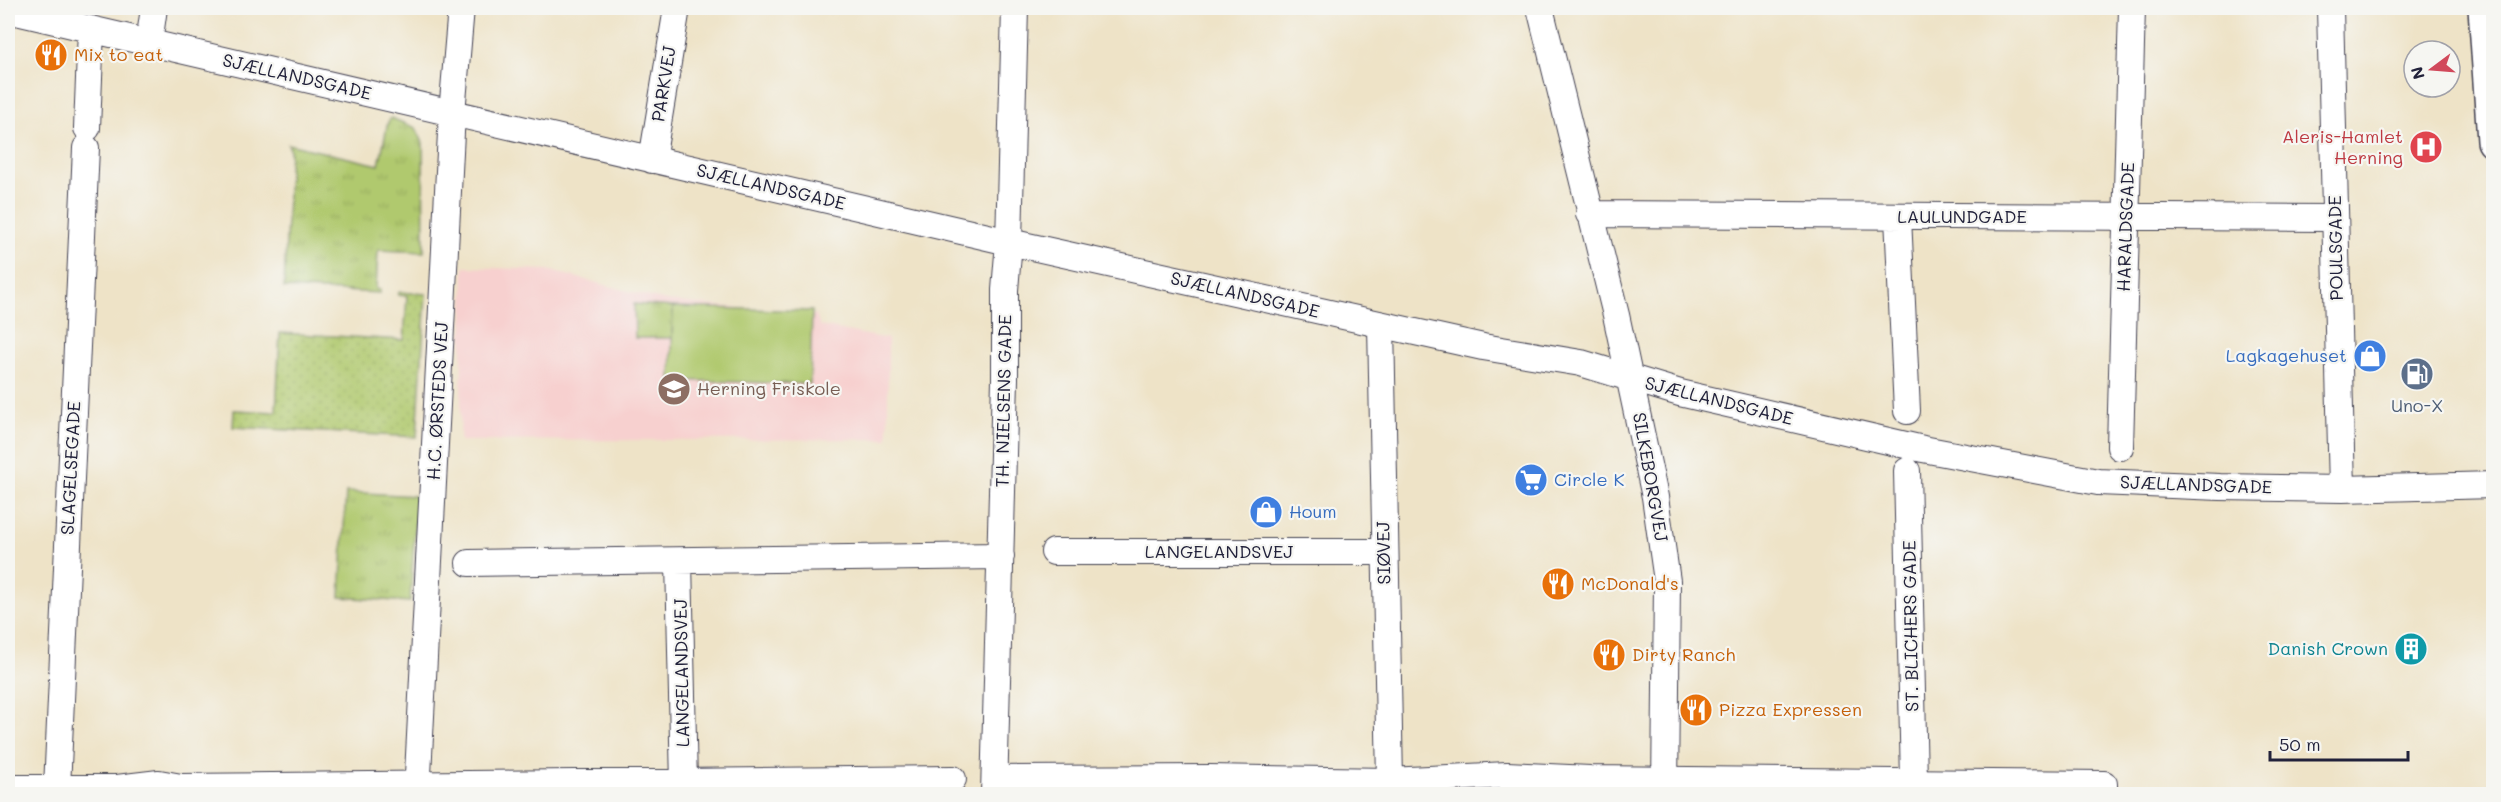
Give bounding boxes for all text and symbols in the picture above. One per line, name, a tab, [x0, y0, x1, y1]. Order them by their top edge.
restaurant icon: Mix to eat	[33, 37, 69, 73]
north arrow	[2402, 39, 2462, 99]
place label: Mix to eat	[74, 42, 163, 66]
street label: PARKVEJ	[645, 44, 681, 123]
street label: SJÆLLANDSGADE	[220, 47, 374, 105]
text: N	[2405, 65, 2429, 82]
place label: Aleris-Hamlet Herning	[2282, 124, 2403, 169]
hospital icon: Aleris-Hamlet Herning	[2408, 129, 2444, 165]
street label: SJÆLLANDSGADE	[694, 157, 848, 215]
street label: HARALDSGADE	[2111, 162, 2139, 292]
street label: POULSGADE	[2322, 195, 2348, 301]
street label: LAULUNDGADE	[1897, 204, 2027, 228]
street label: SJÆLLANDSGADE	[1168, 265, 1322, 323]
street label: TH. NIELSENS GADE	[989, 314, 1017, 488]
street label: H.C. ØRSTEDS VEJ	[421, 321, 453, 481]
shop icon: Lagkagehuset	[2352, 338, 2388, 374]
place label: Lagkagehuset	[2226, 343, 2347, 367]
fuel station icon: Uno-X	[2399, 356, 2435, 392]
street label: SJÆLLANDSGADE	[1643, 370, 1796, 430]
school or university icon: Herning Friskole	[656, 371, 692, 407]
place label: Herning Friskole	[697, 376, 841, 400]
place label: Uno-X	[2391, 393, 2443, 417]
street label: SLAGELSEGADE	[55, 400, 85, 536]
street label: SILKEBORGVEJ	[1628, 410, 1674, 543]
supermarket icon: Circle K	[1513, 462, 1549, 498]
place label: Circle K	[1554, 467, 1624, 491]
street label: SJÆLLANDSGADE	[2120, 469, 2272, 499]
shop icon: Houm	[1248, 494, 1284, 530]
place label: Houm	[1289, 499, 1337, 523]
street label: SIØVEJ	[1370, 521, 1396, 585]
street label: LANGELANDSVEJ	[1145, 539, 1293, 563]
street label: ST. BLICHERS GADE	[1897, 540, 1923, 712]
restaurant icon: McDonald's	[1540, 566, 1576, 602]
place label: McDonald's	[1581, 571, 1679, 595]
street label: LANGELANDSVEJ	[668, 599, 694, 747]
building icon: Danish Crown	[2393, 631, 2429, 667]
place label: Danish Crown	[2268, 636, 2388, 660]
restaurant icon: Dirty Ranch	[1591, 637, 1627, 673]
place label: Dirty Ranch	[1632, 642, 1735, 666]
restaurant icon: Pizza Expressen	[1678, 692, 1714, 728]
place label: Pizza Expressen	[1719, 697, 1862, 721]
scale bar	[2270, 724, 2408, 762]
text: 50 m	[2279, 732, 2321, 756]

